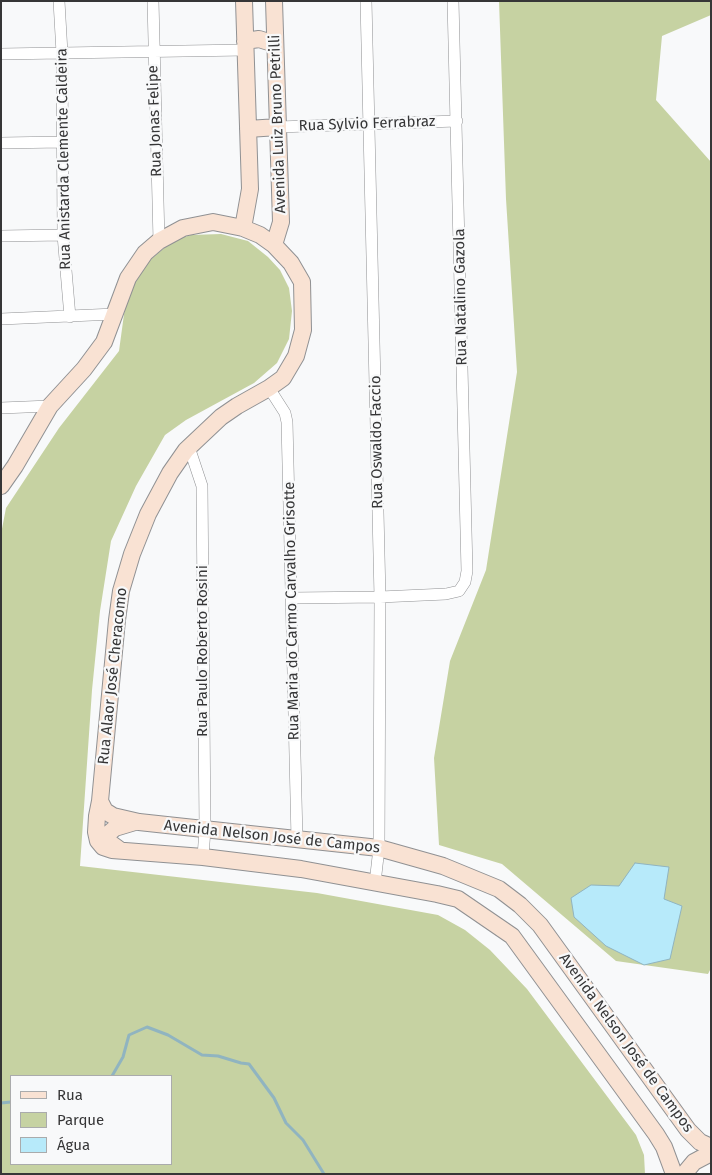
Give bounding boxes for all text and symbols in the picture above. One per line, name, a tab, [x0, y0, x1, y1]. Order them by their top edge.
street label: Avenida Luiz Bruno Petrilli	[266, 34, 290, 214]
street label: Rua Anistarda Clemente Caldeira	[53, 48, 75, 270]
street label: Rua Jonas Felipe	[144, 65, 166, 177]
street label: Rua Sylvio Ferrabraz	[298, 113, 436, 135]
street label: Rua Natalino Gazola	[451, 228, 471, 366]
street label: Rua Oswaldo Faccio	[367, 375, 387, 509]
street label: Rua Maria do Carmo Carvalho Grisotte	[281, 482, 303, 740]
street label: Rua Paulo Roberto Rosini	[194, 565, 212, 737]
street label: Rua Alaor José Cheracomo	[95, 587, 131, 765]
street label: Avenida Nelson José de Campos	[163, 817, 381, 857]
street label: Avenida Nelson José de Campos	[555, 950, 697, 1136]
legend	[10, 1075, 172, 1165]
text: Rua	[57, 1086, 83, 1104]
text: Parque	[57, 1111, 104, 1129]
text: Água	[57, 1136, 90, 1154]

